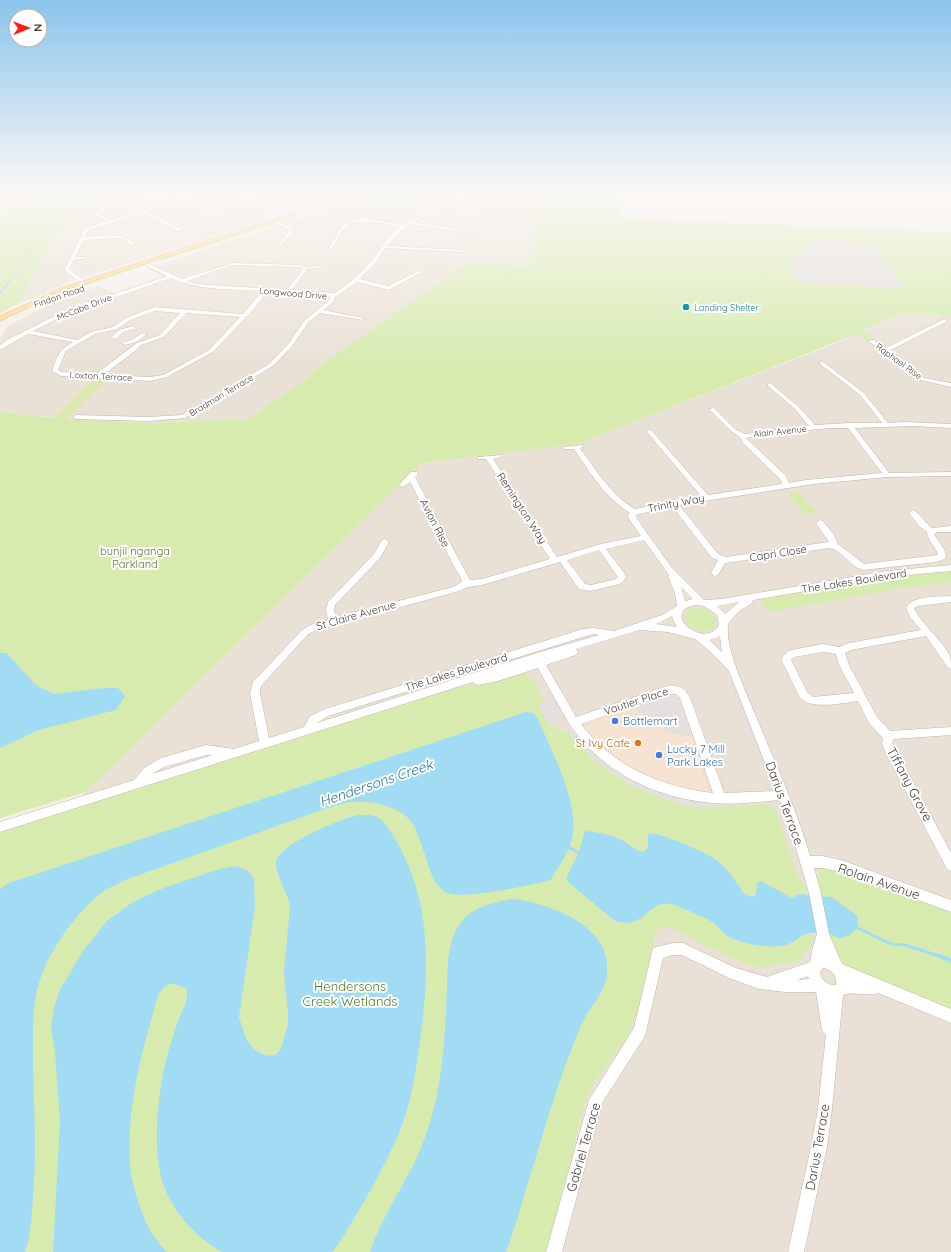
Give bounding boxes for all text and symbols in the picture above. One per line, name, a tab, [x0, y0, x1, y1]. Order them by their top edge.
north arrow	[8, 8, 48, 48]
text: N	[31, 24, 45, 32]
street label: Findon Road	[32, 282, 86, 310]
street label: Longwood Drive	[259, 285, 327, 301]
street label: McCabe Drive	[55, 291, 113, 323]
marker: Landing Shelter	[681, 302, 691, 312]
place label: Landing Shelter	[694, 302, 759, 313]
street label: Raphael Rise	[874, 341, 924, 381]
street label: Loxton Terrace	[70, 369, 132, 383]
street label: Bradman Terrace	[187, 372, 255, 418]
street label: Alain Avenue	[753, 423, 807, 439]
street label: Remington Way	[494, 470, 550, 546]
street label: Trinity Way	[646, 491, 706, 515]
street label: Avion Rise	[417, 497, 453, 549]
street label: Capri Close	[748, 542, 808, 564]
park label: bunjil nganga Parkland	[100, 544, 170, 571]
street label: The Lakes Boulevard	[800, 566, 908, 596]
street label: St Claire Avenue	[314, 597, 398, 633]
street label: The Lakes Boulevard	[403, 650, 509, 694]
street label: Vautier Place	[602, 684, 670, 718]
place label: Bottlemart	[623, 714, 678, 728]
marker: Bottlemart	[610, 716, 620, 726]
place label: St Ivy Cafe	[576, 736, 630, 750]
marker: St Ivy Cafe	[633, 738, 643, 748]
place label: Lucky 7 Mill Park Lakes	[667, 742, 725, 769]
street label: Tiffany Grove	[884, 744, 936, 824]
marker: Lucky 7 Mill Park Lakes	[654, 750, 664, 760]
water label: Hendersons Creek	[317, 755, 437, 811]
street label: Darius Terrace	[763, 759, 807, 847]
street label: Rolain Avenue	[836, 859, 922, 903]
park label: Hendersons Creek Wetlands	[303, 978, 397, 1009]
street label: Gabriel Terrace	[563, 1101, 603, 1193]
street label: Darius Terrace	[802, 1103, 832, 1191]

